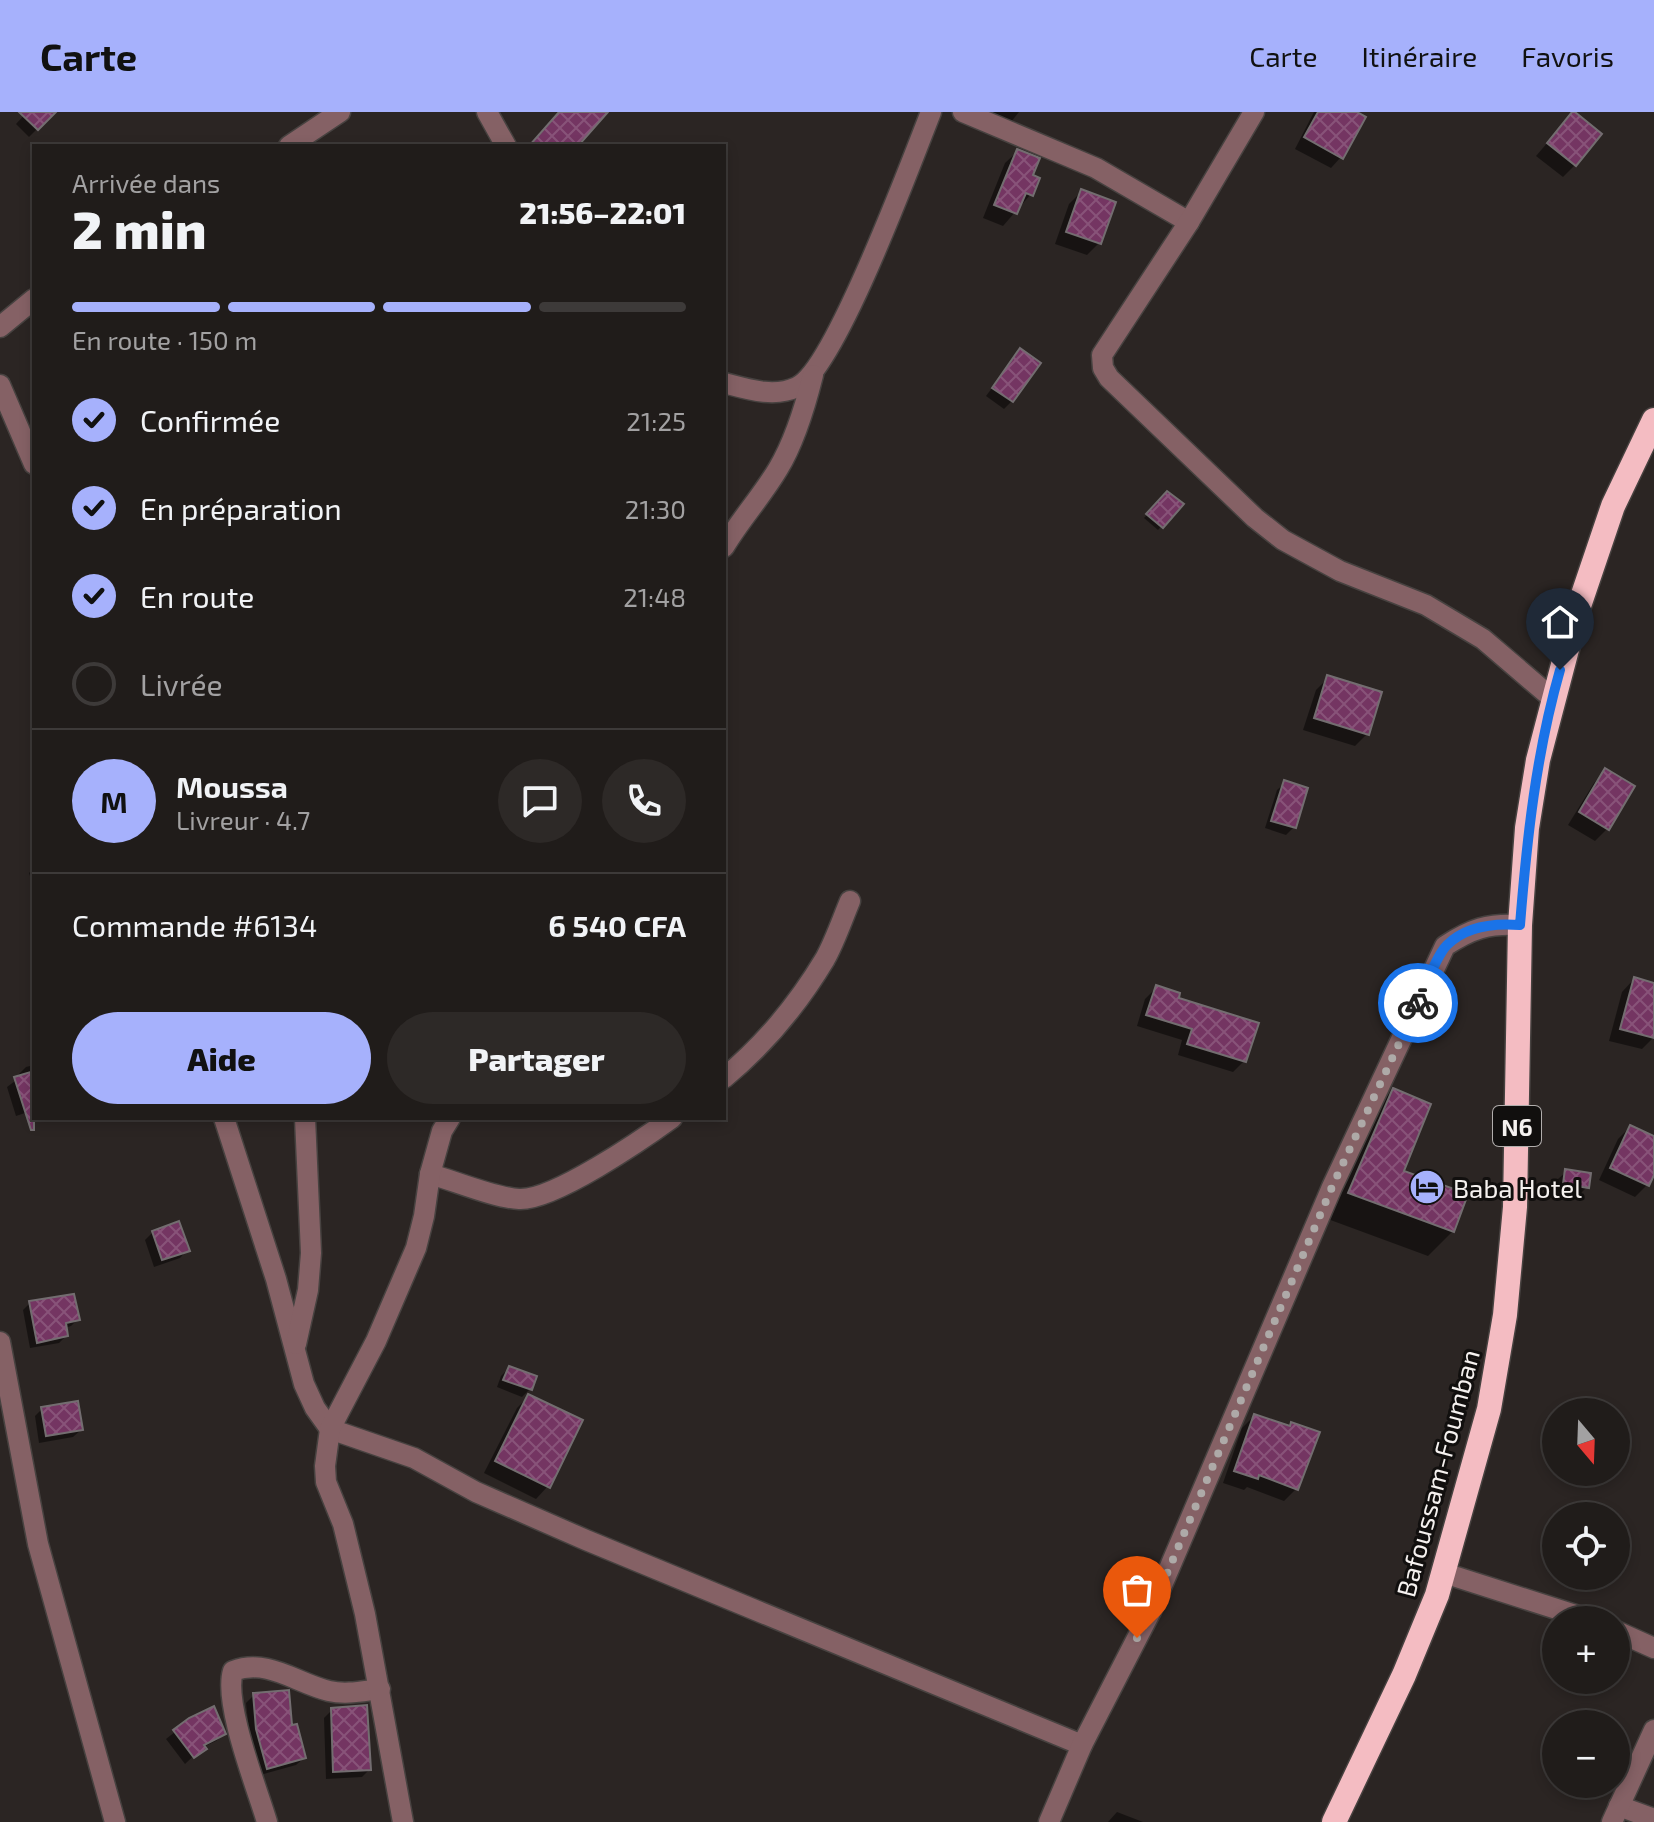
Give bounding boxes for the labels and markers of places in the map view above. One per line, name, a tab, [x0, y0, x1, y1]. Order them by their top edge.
pin	[1526, 588, 1594, 670]
hotel icon: Baba Hotel	[1408, 1168, 1446, 1206]
place label: Baba Hotel	[1453, 1172, 1582, 1203]
pin	[1103, 1556, 1171, 1638]

